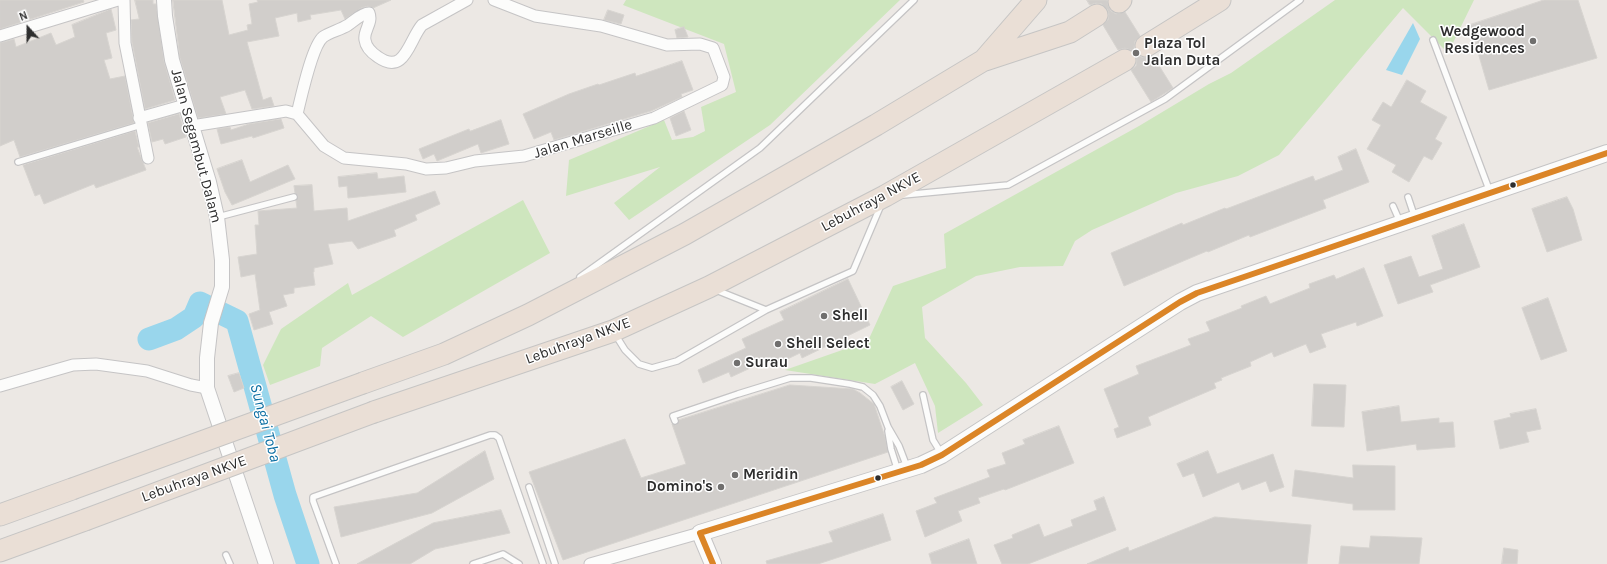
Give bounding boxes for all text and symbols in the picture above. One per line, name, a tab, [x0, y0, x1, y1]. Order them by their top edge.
north arrow	[8, 8, 48, 48]
text: N	[18, 9, 30, 24]
place label: Wedgewood Residences	[1440, 23, 1525, 58]
place label: Plaza Tol Jalan Duta	[1144, 35, 1220, 70]
marker: Wedgewood Residences	[1528, 36, 1538, 46]
marker: Plaza Tol Jalan Duta	[1131, 48, 1141, 58]
street label: Jalan Segambut Dalam	[167, 67, 225, 225]
street label: Jalan Marseille	[532, 115, 634, 163]
street label: Lebuhraya NKVE	[818, 168, 924, 236]
unlabelled marker	[1508, 180, 1518, 190]
place label: Shell	[832, 307, 868, 325]
marker: Shell	[819, 311, 829, 321]
street label: Lebuhraya NKVE	[523, 314, 633, 368]
place label: Shell Select	[786, 335, 870, 353]
marker: Shell Select	[773, 339, 783, 349]
place label: Surau	[745, 354, 788, 372]
marker: Surau	[732, 358, 742, 368]
water label: Sungai Toba	[245, 382, 285, 464]
street label: Lebuhraya NKVE	[139, 452, 249, 506]
place label: Meridin	[743, 466, 798, 484]
marker: Meridin	[730, 470, 740, 480]
unlabelled marker	[873, 473, 883, 483]
place label: Domino's	[647, 478, 713, 496]
marker: Domino's	[716, 482, 726, 492]

